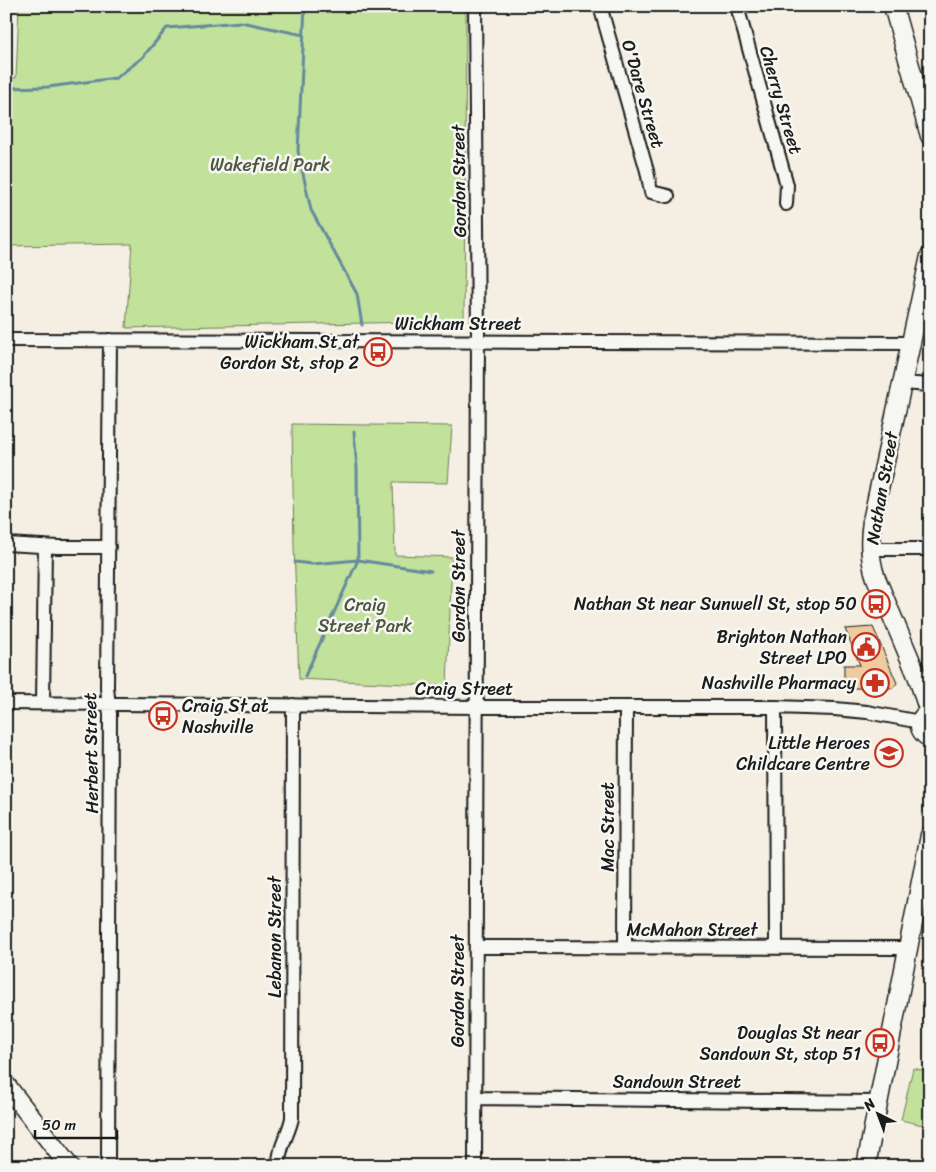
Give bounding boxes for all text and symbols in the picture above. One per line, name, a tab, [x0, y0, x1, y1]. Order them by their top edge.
street label: O'Dare Street	[612, 36, 674, 152]
street label: Cherry Street	[750, 42, 812, 158]
street label: Gordon Street	[442, 124, 476, 238]
park label: Wakefield Park	[210, 149, 330, 181]
street label: Wickham Street	[395, 308, 521, 340]
place label: Wickham St at Gordon St, stop 2	[220, 326, 360, 379]
bus stop icon: Wickham St at Gordon St, stop 2	[363, 337, 393, 367]
street label: Nathan Street	[856, 428, 908, 547]
street label: Gordon Street	[443, 529, 475, 642]
place label: Nathan St near Sunwell St, stop 50	[574, 588, 857, 620]
park label: Craig Street Park	[318, 589, 412, 642]
bus stop icon: Nathan St near Sunwell St, stop 50	[861, 589, 891, 619]
place label: Brighton Nathan Street LPO	[716, 621, 847, 674]
public building icon: Brighton Nathan Street LPO	[851, 632, 881, 662]
place label: Nashville Pharmacy	[702, 667, 857, 699]
pharmacy icon: Nashville Pharmacy	[860, 668, 890, 698]
street label: Craig Street	[415, 673, 513, 705]
place label: Craig St at Nashville	[182, 690, 269, 743]
street label: Herbert Street	[74, 692, 108, 814]
bus stop icon: Craig St at Nashville	[148, 701, 178, 731]
place label: Little Heroes Childcare Centre	[736, 727, 871, 780]
school or university icon: Little Heroes Childcare Centre	[874, 738, 904, 768]
street label: Mac Street	[592, 782, 624, 872]
street label: Lebanon Street	[259, 875, 291, 998]
street label: McMahon Street	[626, 914, 758, 946]
street label: Gordon Street	[442, 934, 474, 1047]
place label: Douglas St near Sandown St, stop 51	[700, 1017, 863, 1070]
bus stop icon: Douglas St near Sandown St, stop 51	[865, 1028, 895, 1058]
street label: Sandown Street	[613, 1066, 741, 1098]
north arrow	[854, 1090, 904, 1140]
text: N	[857, 1092, 882, 1118]
scale bar	[35, 1107, 118, 1139]
text: 50 m	[42, 1112, 77, 1138]

